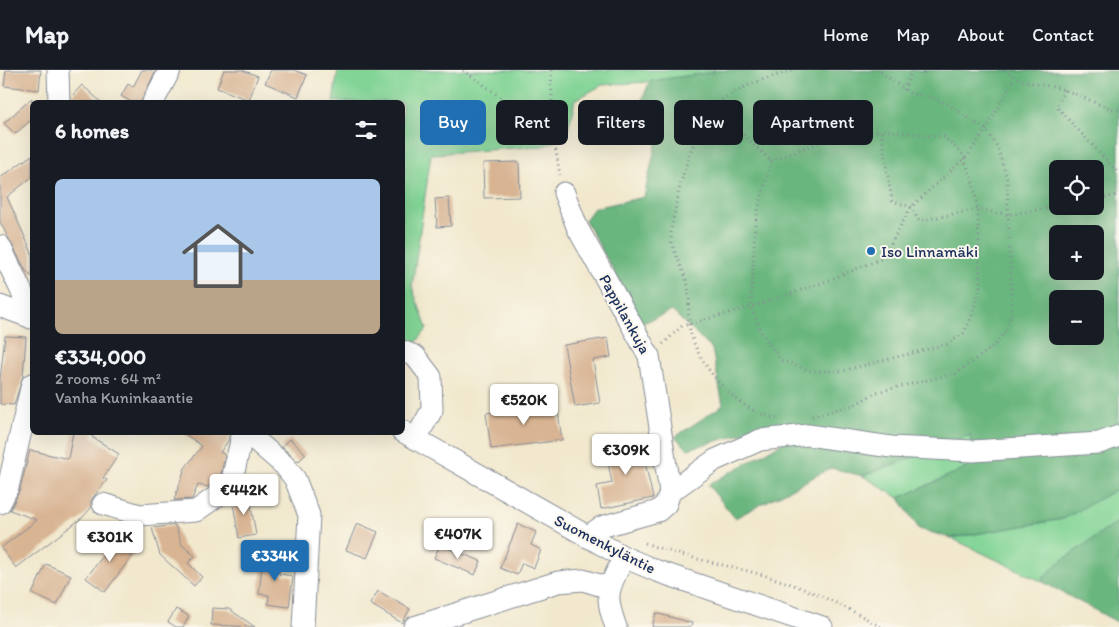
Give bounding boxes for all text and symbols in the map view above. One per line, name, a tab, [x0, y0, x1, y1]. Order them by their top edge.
text: Map	[25, 20, 69, 49]
text: Home	[823, 24, 869, 46]
text: Map	[897, 24, 930, 46]
text: About	[958, 24, 1004, 46]
text: Contact	[1032, 24, 1094, 46]
chip: Buy	[420, 100, 486, 145]
chip: Rent	[496, 100, 568, 145]
chip: Filters	[578, 100, 664, 145]
chip: New	[674, 100, 743, 145]
chip: Apartment	[753, 100, 873, 145]
icon: filters	[352, 116, 380, 144]
text: 6 homes	[55, 118, 129, 143]
map controls	[1049, 160, 1104, 345]
button: locate	[1049, 160, 1104, 215]
icon: home	[173, 211, 263, 301]
button: +	[1049, 225, 1104, 280]
place label: Iso Linnamäki	[881, 242, 978, 261]
marker: Iso Linnamäki	[865, 245, 877, 257]
street label: Pappilankuja	[595, 271, 655, 357]
button: −	[1049, 290, 1104, 345]
text: €334,000	[55, 344, 146, 369]
text: 2 rooms · 64 m²	[55, 369, 161, 388]
pin: €520K	[489, 384, 559, 426]
text: Vanha Kuninkaantie	[55, 388, 193, 407]
text: €520K	[501, 390, 547, 409]
pin: €309K	[591, 434, 661, 476]
text: €309K	[603, 440, 649, 459]
pin: €442K	[209, 474, 279, 516]
text: €442K	[220, 480, 268, 499]
street label: Suomenkyläntie	[551, 510, 659, 578]
pin: €407K	[423, 518, 493, 560]
pin: €301K	[75, 520, 145, 563]
text: €407K	[435, 524, 481, 543]
text: €301K	[87, 527, 133, 546]
pin: €334K	[240, 540, 310, 582]
text: €334K	[252, 546, 298, 565]

